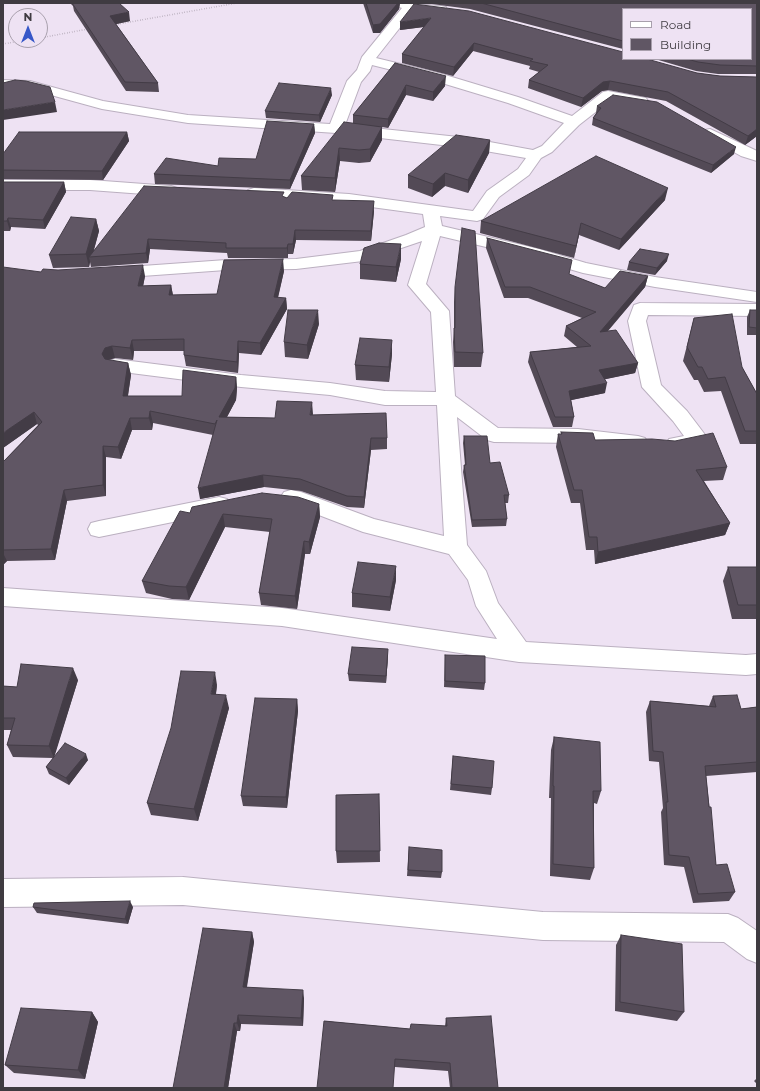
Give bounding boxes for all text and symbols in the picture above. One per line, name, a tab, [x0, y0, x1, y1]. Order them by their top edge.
north arrow	[8, 8, 48, 48]
legend	[622, 8, 752, 60]
text: N	[24, 10, 32, 24]
text: Road	[660, 17, 691, 32]
text: Building	[660, 37, 711, 52]

